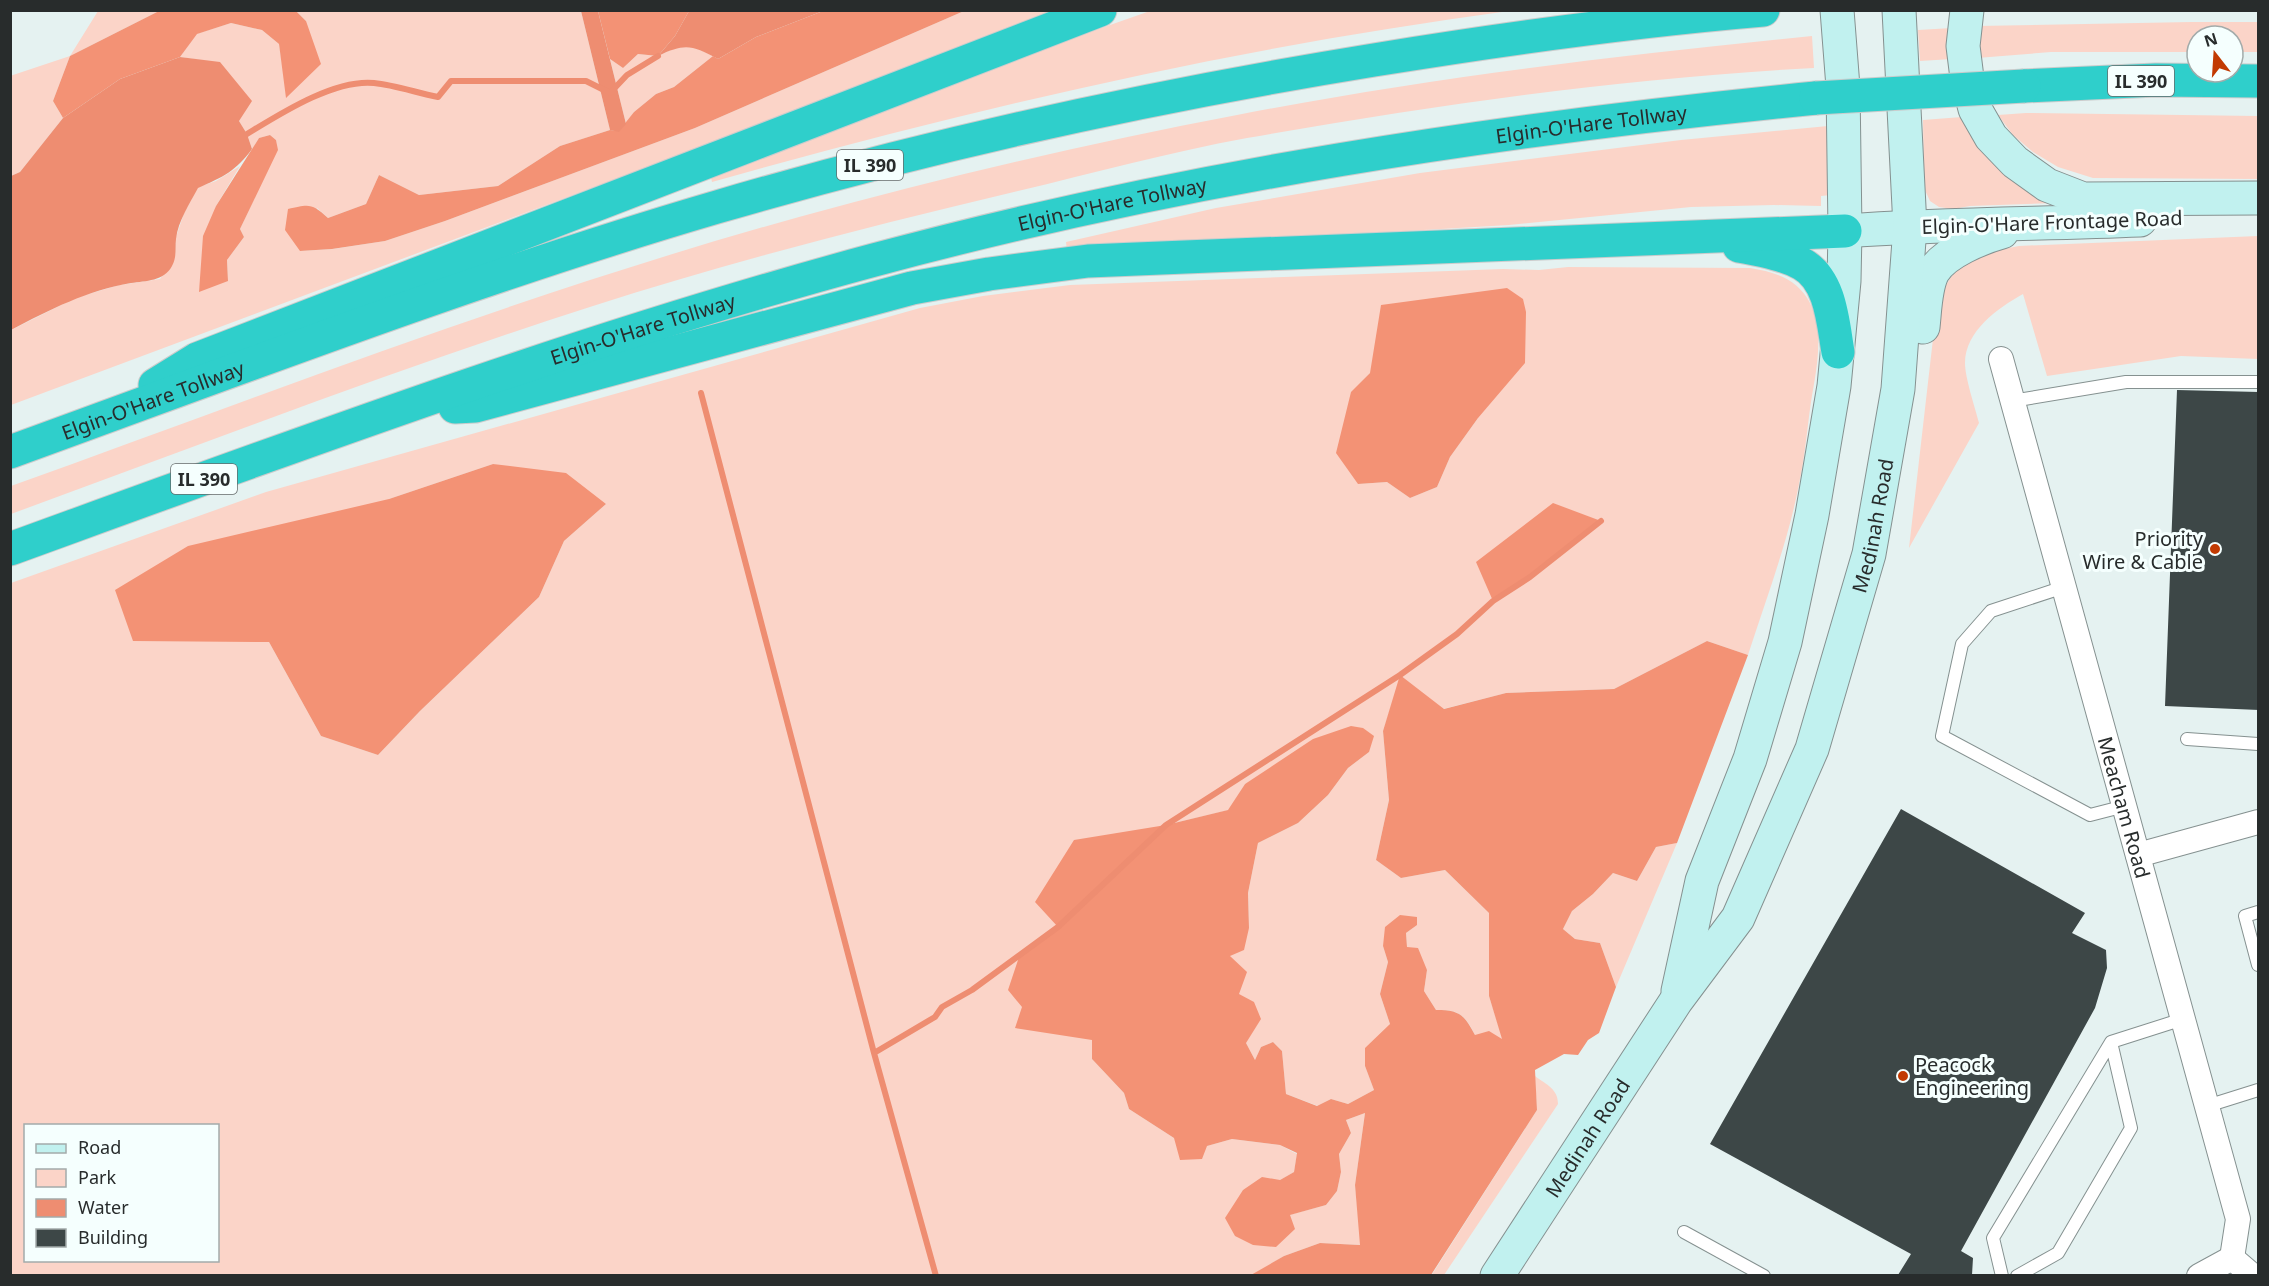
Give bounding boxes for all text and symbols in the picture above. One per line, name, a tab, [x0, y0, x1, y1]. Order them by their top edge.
north arrow	[2185, 24, 2245, 84]
text: N	[2201, 27, 2220, 52]
road number: IL 390	[2108, 66, 2174, 96]
street label: Elgin-O'Hare Tollway	[1494, 98, 1689, 149]
road number: IL 390	[837, 150, 903, 180]
street label: Elgin-O'Hare Tollway	[1015, 170, 1210, 237]
street label: Elgin-O'Hare Frontage Road	[1921, 204, 2183, 240]
street label: Elgin-O'Hare Tollway	[547, 287, 739, 370]
street label: Elgin-O'Hare Tollway	[58, 354, 248, 446]
street label: Medinah Road	[1845, 456, 1899, 596]
road number: IL 390	[171, 464, 237, 494]
place label: Priority Wire & Cable	[2082, 525, 2204, 575]
marker: Priority Wire & Cable	[2208, 542, 2222, 556]
street label: Meacham Road	[2092, 733, 2157, 881]
place label: Peacock Engineering	[1915, 1051, 2029, 1101]
marker: Peacock Engineering	[1896, 1069, 1910, 1083]
street label: Medinah Road	[1539, 1073, 1635, 1202]
legend	[24, 1124, 219, 1262]
text: Road	[78, 1135, 121, 1159]
text: Park	[78, 1165, 116, 1189]
text: Water	[78, 1195, 129, 1219]
text: Building	[78, 1225, 148, 1249]

